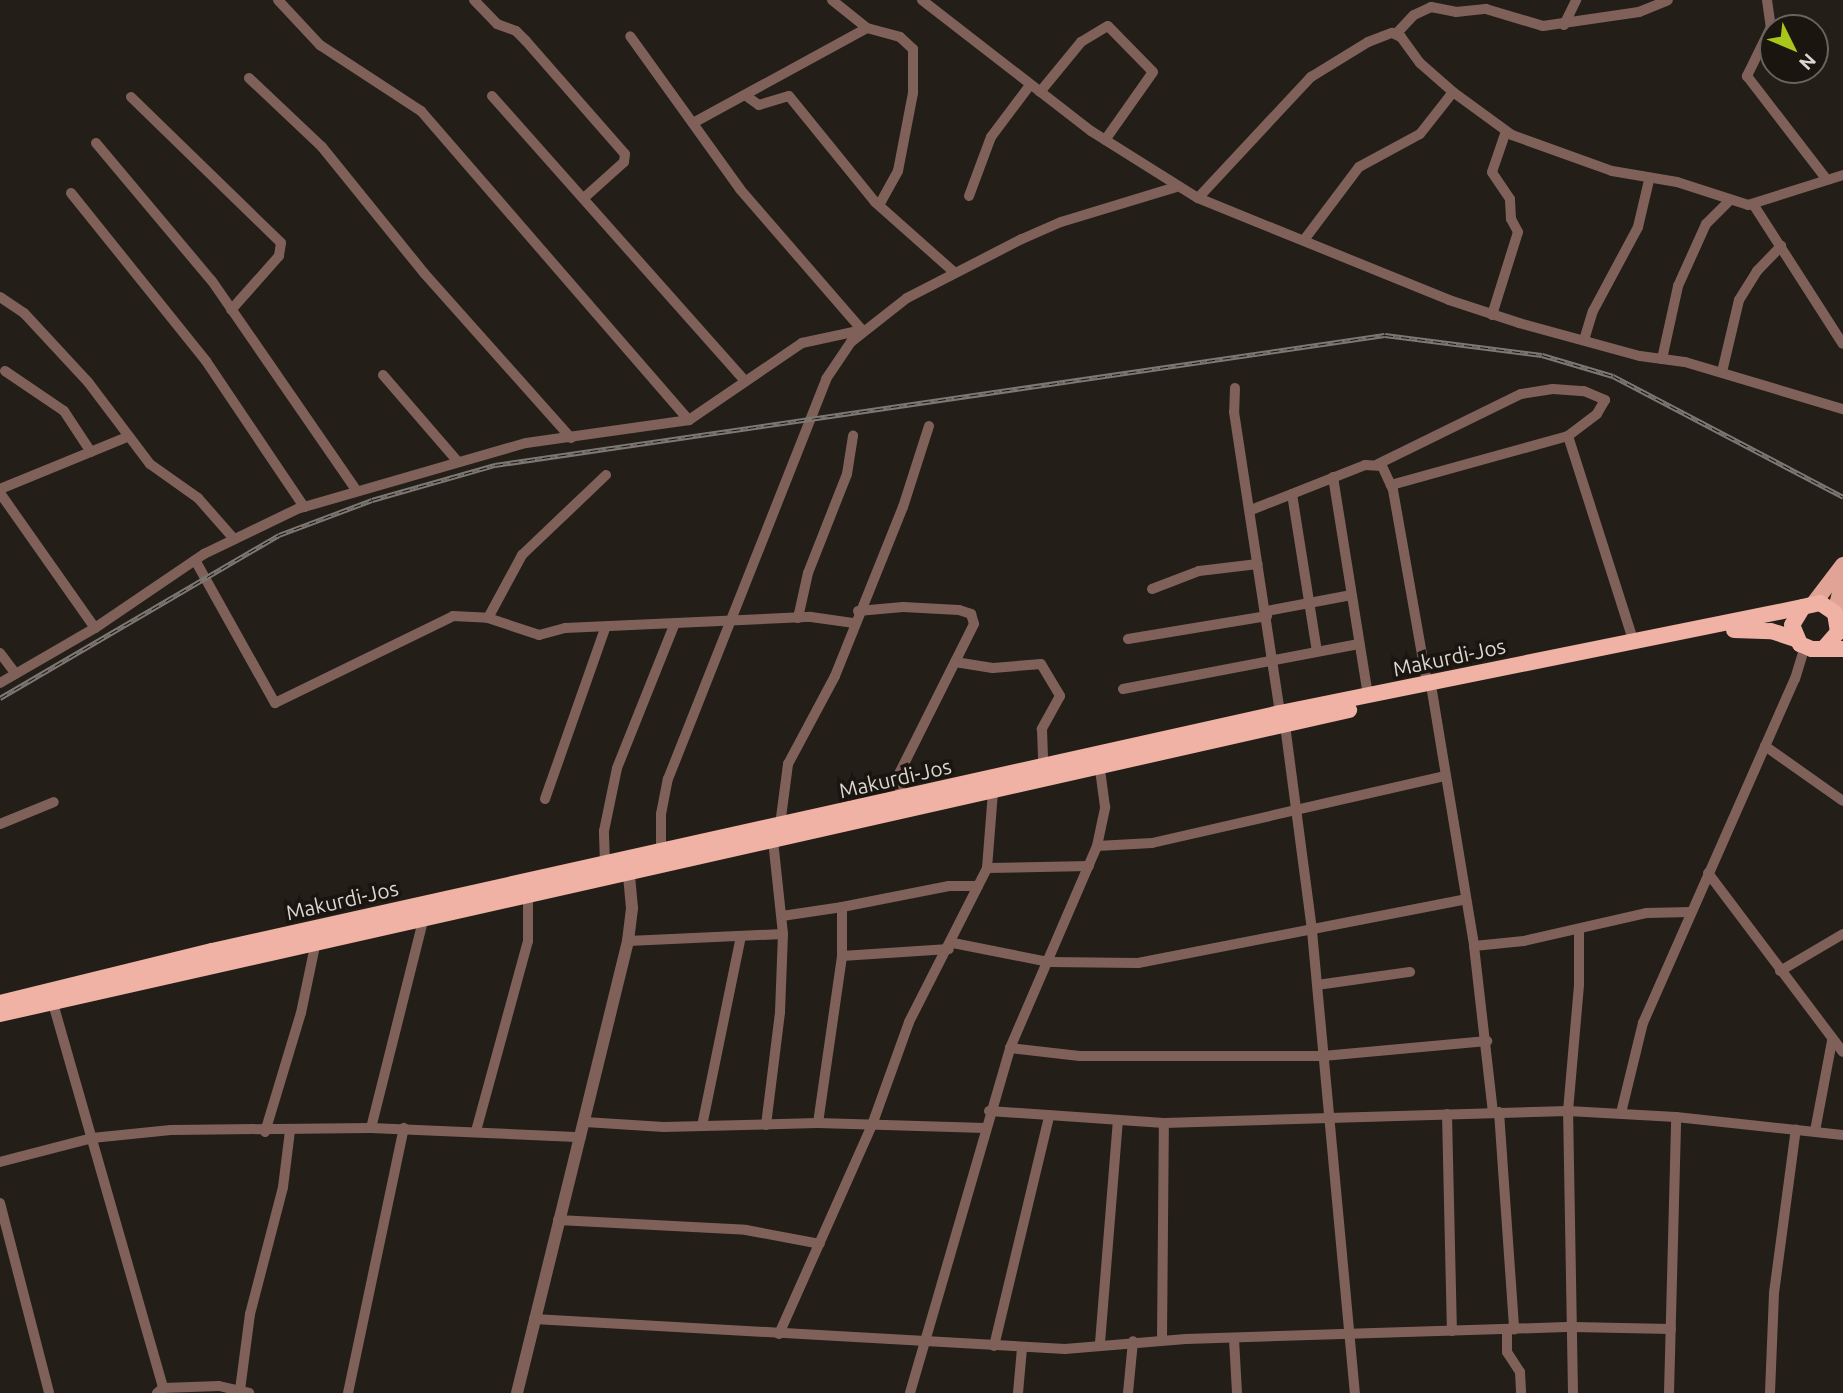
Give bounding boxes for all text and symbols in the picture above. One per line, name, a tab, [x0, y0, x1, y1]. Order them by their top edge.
north arrow	[1759, 14, 1829, 84]
text: N	[1795, 49, 1821, 75]
street label: Makurdi-Jos	[1390, 633, 1508, 681]
street label: Makurdi-Jos	[836, 753, 954, 803]
street label: Makurdi-Jos	[283, 875, 401, 925]

